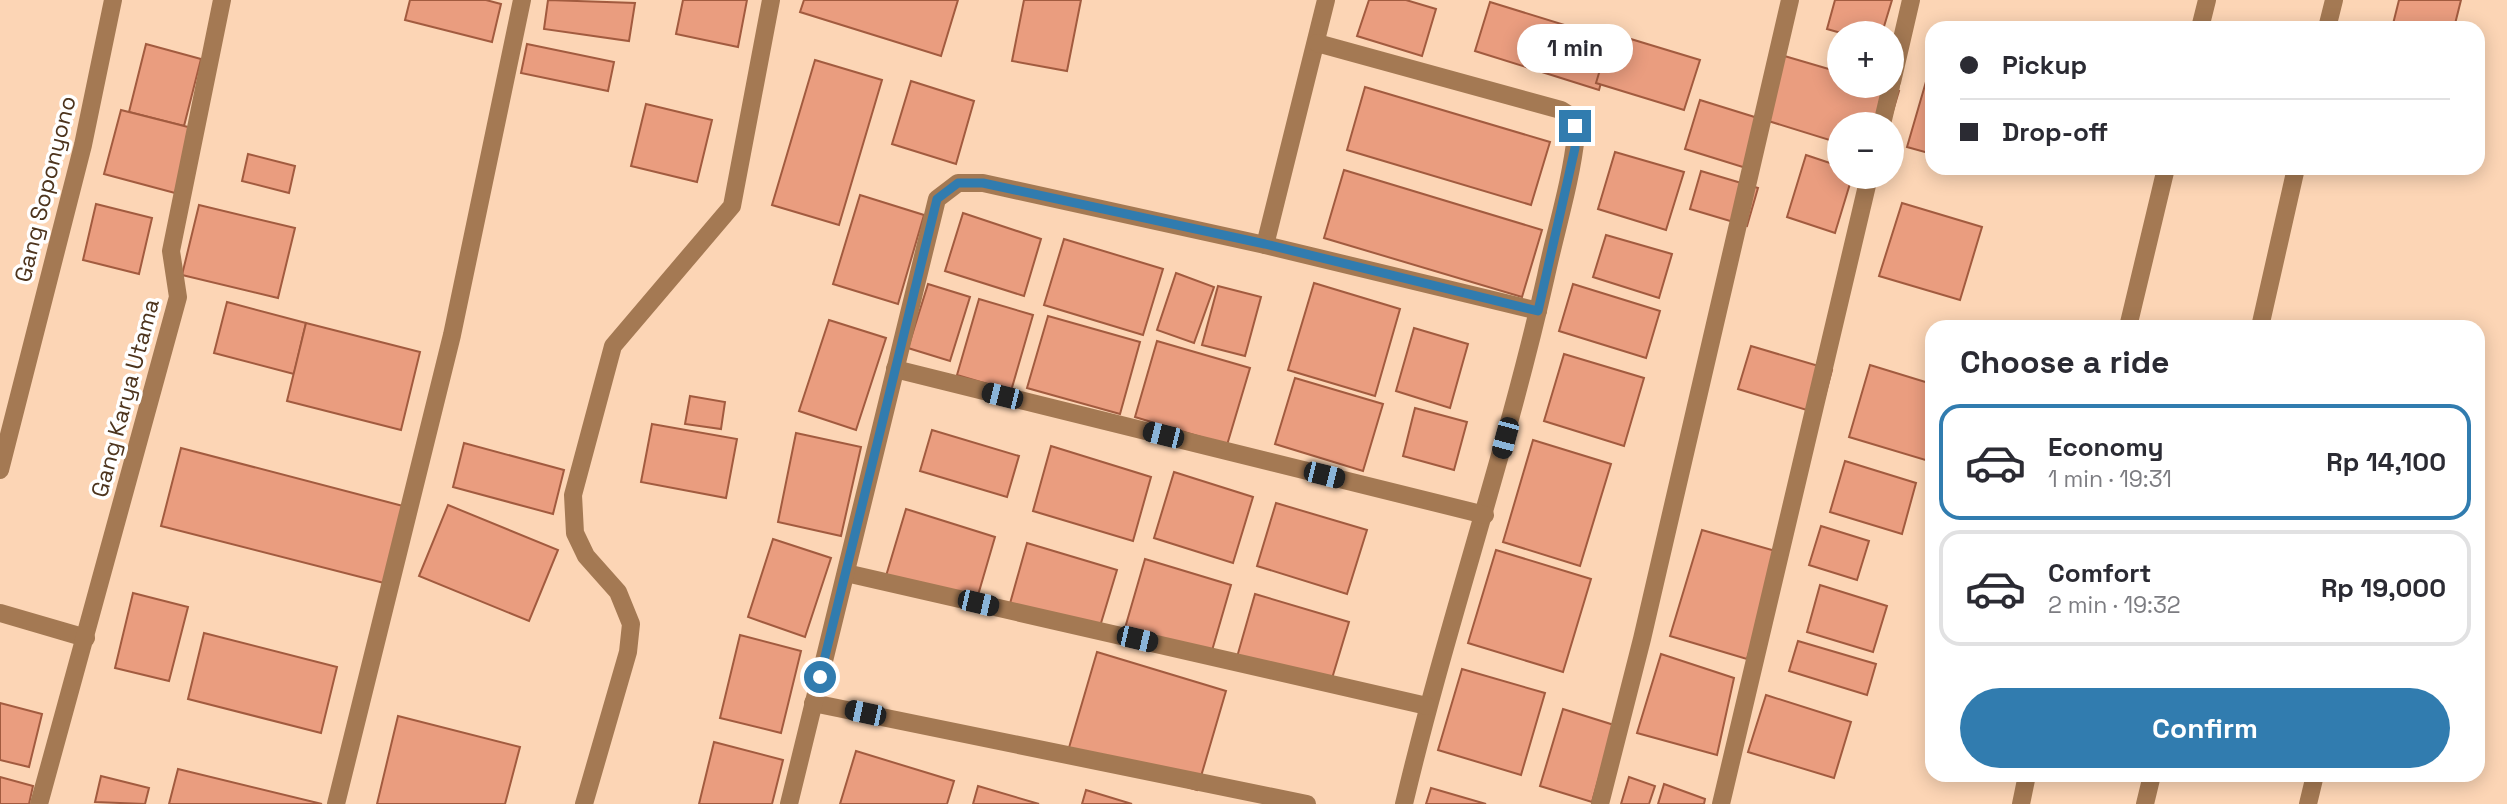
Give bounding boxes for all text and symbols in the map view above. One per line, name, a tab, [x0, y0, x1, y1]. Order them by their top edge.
map controls	[1827, 21, 1904, 189]
button: +	[1827, 21, 1904, 98]
callout: 1 min	[1517, 24, 1633, 74]
text: 1 min	[1547, 33, 1603, 63]
text: Pickup	[2002, 48, 2087, 82]
street label: Gang Soponyono	[7, 93, 83, 285]
route end	[1559, 110, 1591, 142]
button: −	[1827, 112, 1904, 189]
text: Drop-off	[2002, 115, 2108, 149]
street label: Gang Karya Utama	[84, 295, 166, 501]
text: Choose a ride	[1960, 342, 2170, 382]
car	[980, 381, 1025, 411]
car	[1490, 415, 1521, 461]
car	[1141, 420, 1186, 450]
text: Economy	[2048, 430, 2164, 464]
icon: car	[1964, 431, 2027, 494]
text: Rp 14,100	[2326, 445, 2446, 479]
car	[1302, 460, 1347, 490]
text: 1 min · 19:31	[2048, 464, 2172, 494]
text: Comfort	[2048, 556, 2151, 590]
icon: car	[1964, 557, 2027, 620]
text: Rp 19,000	[2321, 571, 2446, 605]
car	[956, 588, 1001, 618]
text: 2 min · 19:32	[2048, 590, 2181, 620]
car	[1115, 624, 1160, 654]
route start	[804, 661, 836, 693]
button: Confirm	[1960, 688, 2450, 768]
car	[843, 698, 888, 728]

